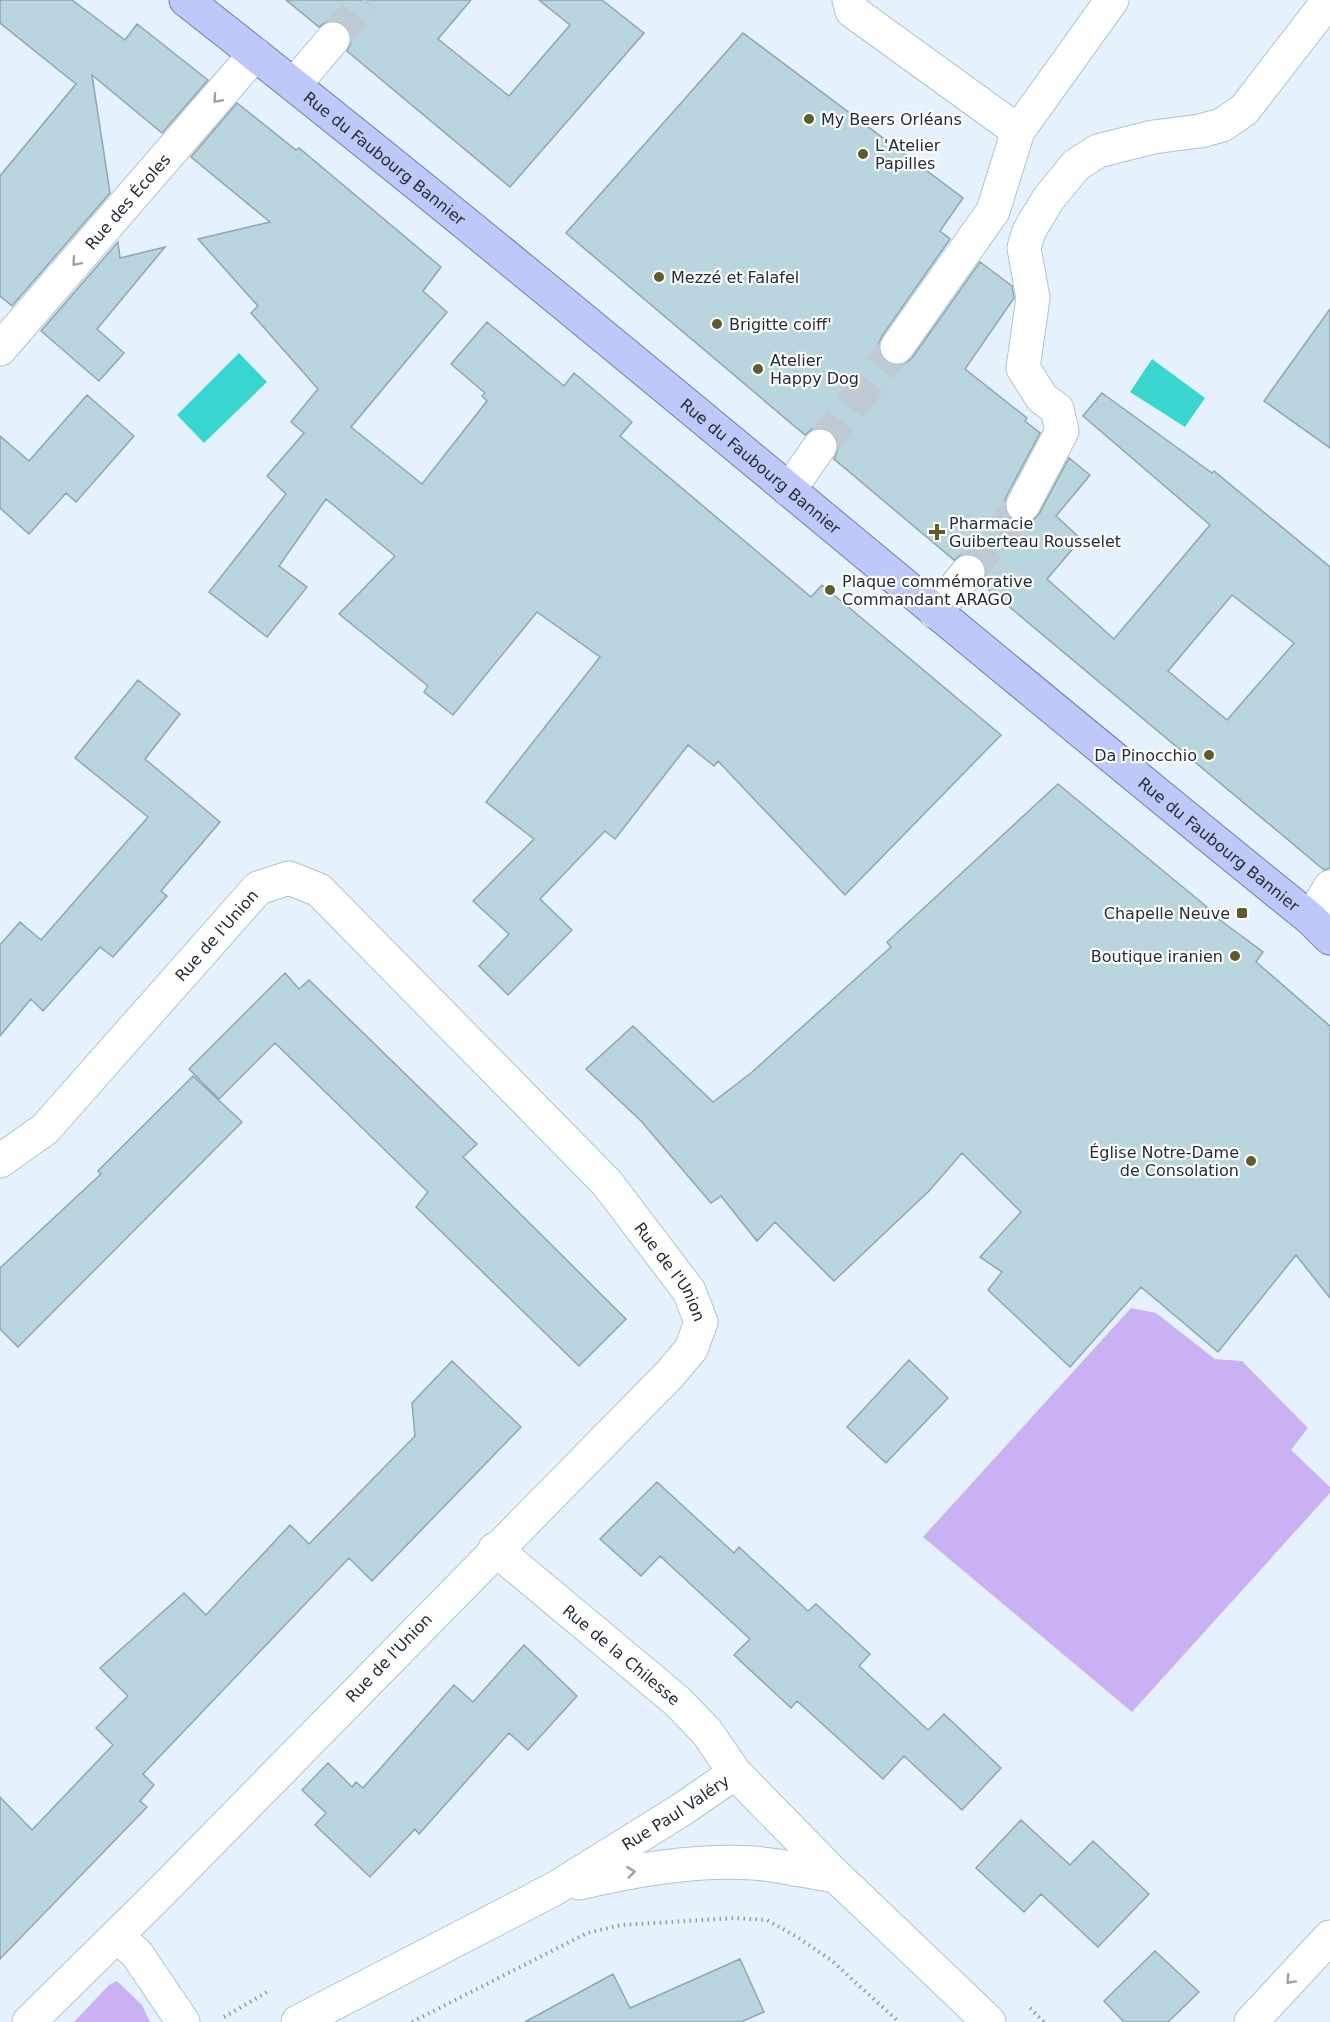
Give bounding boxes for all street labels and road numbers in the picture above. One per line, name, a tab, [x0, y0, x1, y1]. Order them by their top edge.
street label: Rue du Faubourg Bannier	[300, 87, 470, 229]
street label: Rue des Écoles	[81, 150, 174, 253]
street label: Rue du Faubourg Bannier	[677, 394, 845, 538]
street label: Rue du Faubourg Bannier	[1135, 773, 1304, 916]
street label: Rue de l'Union	[171, 885, 262, 985]
street label: Rue de l'Union	[631, 1218, 709, 1324]
street label: Rue de la Chilesse	[559, 1601, 684, 1709]
street label: Rue de l'Union	[342, 1610, 436, 1706]
street label: Rue Paul Valéry	[618, 1771, 732, 1854]

